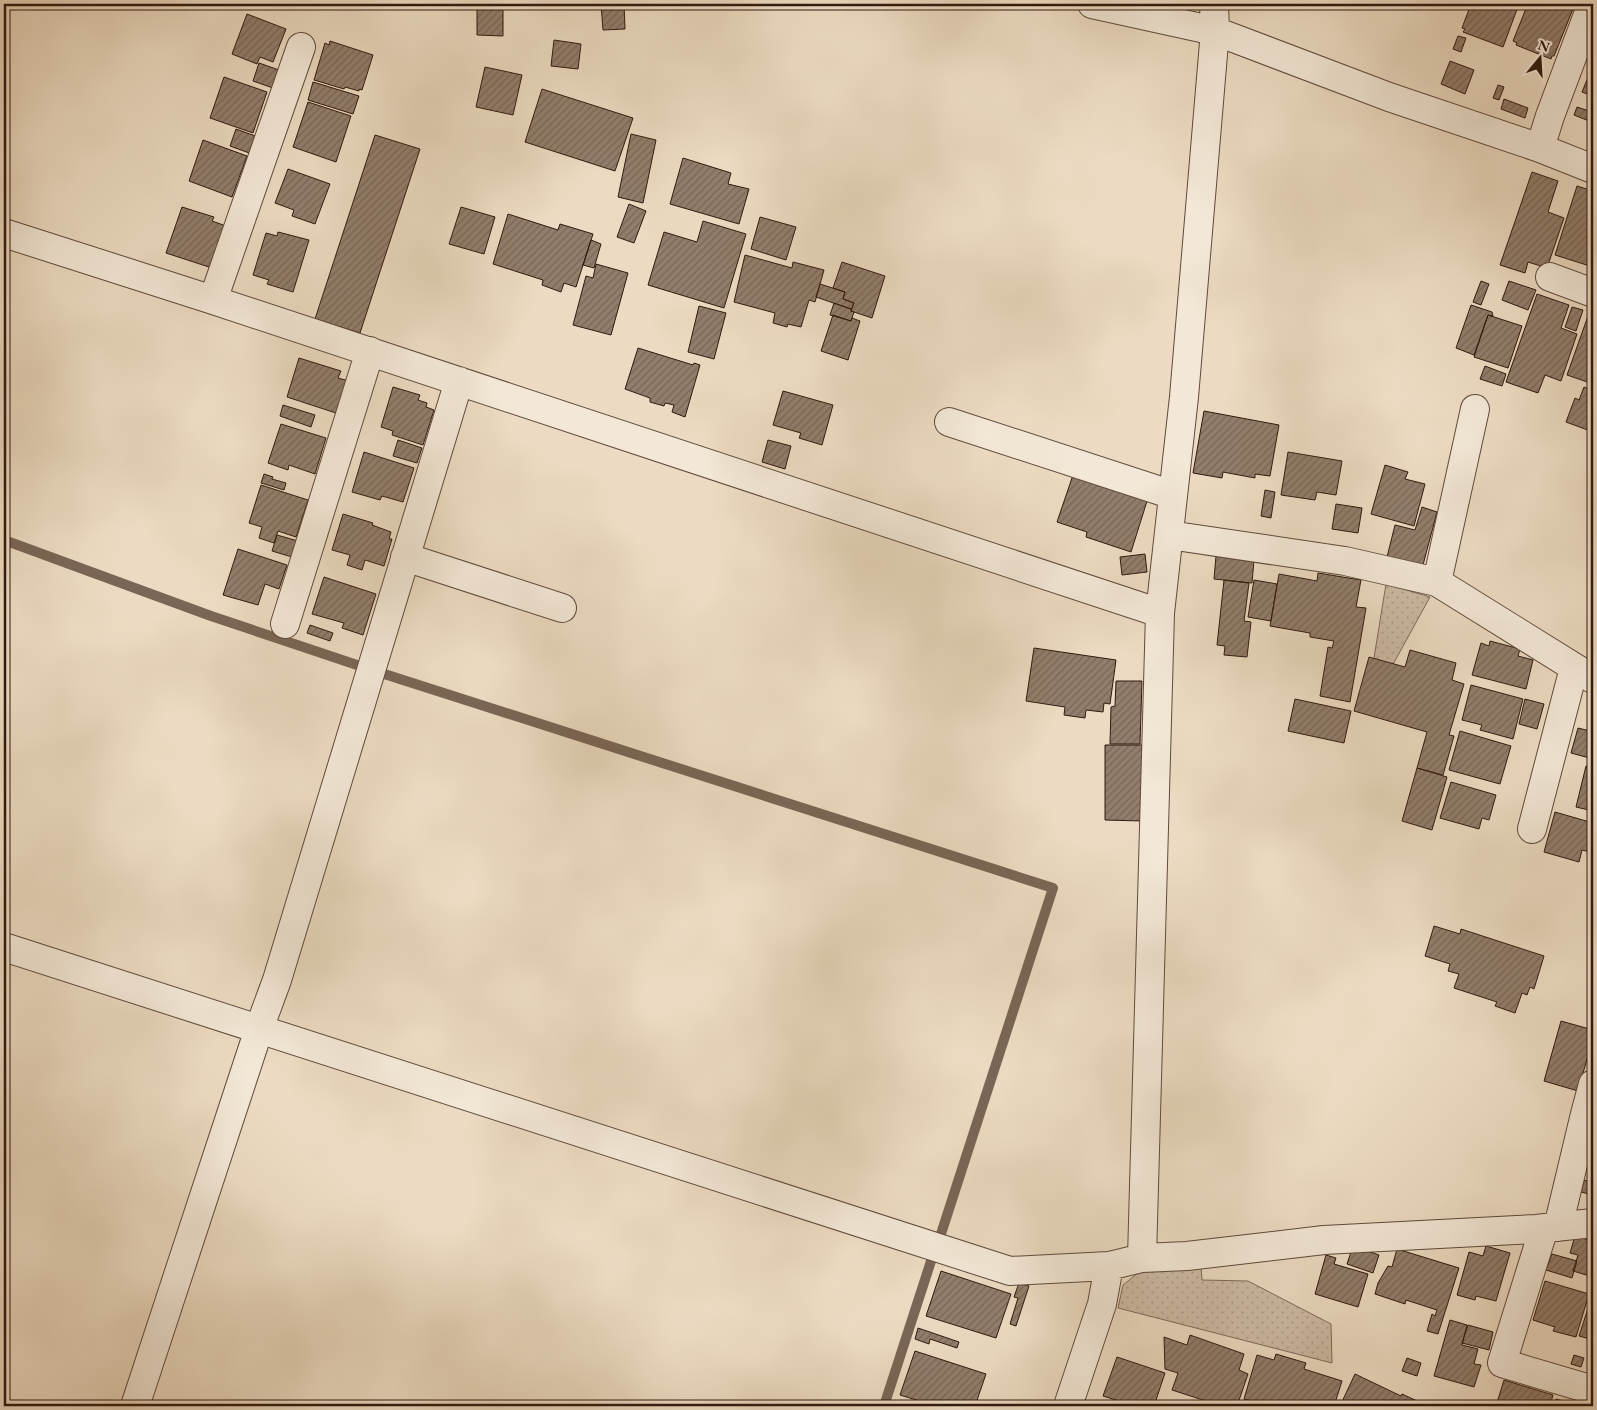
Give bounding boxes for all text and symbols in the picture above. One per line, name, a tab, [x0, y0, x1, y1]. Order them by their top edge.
north arrow	[1514, 32, 1564, 82]
text: N	[1536, 35, 1553, 56]

